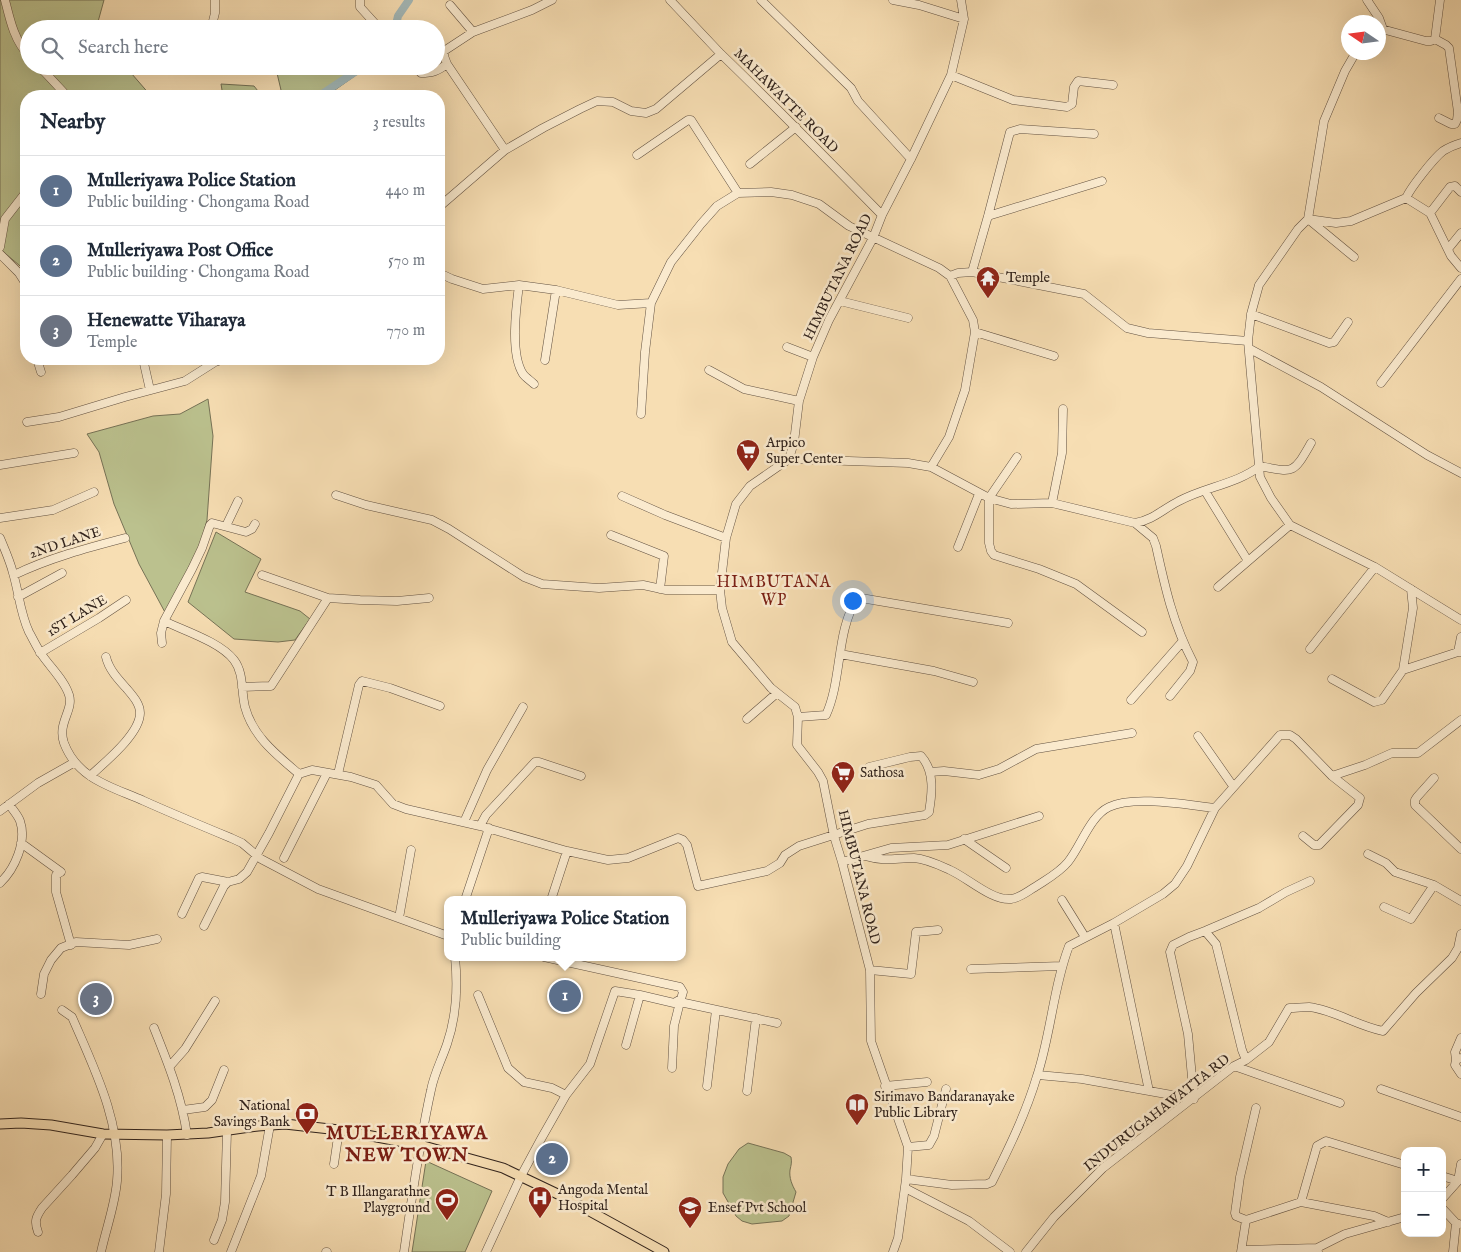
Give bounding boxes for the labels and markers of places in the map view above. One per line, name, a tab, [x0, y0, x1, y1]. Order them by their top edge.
temple icon: Temple	[975, 265, 1001, 299]
place label: Temple	[1006, 269, 1051, 287]
place label: Arpico Super Center	[765, 434, 843, 468]
supermarket icon: Arpico Super Center	[735, 438, 761, 472]
supermarket icon: Sathosa	[830, 760, 856, 794]
place label: Sathosa	[860, 764, 905, 782]
pin: 1	[549, 977, 581, 1015]
pin: 3	[80, 980, 112, 1018]
place label: Sirimavo Bandaranayake Public Library	[874, 1088, 1015, 1122]
library icon: Sirimavo Bandaranayake Public Library	[844, 1092, 870, 1126]
place label: National Savings Bank	[214, 1097, 291, 1131]
bank icon: National Savings Bank	[294, 1101, 320, 1135]
pin: 2	[536, 1140, 568, 1178]
place label: Angoda Mental Hospital	[557, 1181, 648, 1215]
place label: T B Illangarathne Playground	[326, 1183, 431, 1217]
hospital icon: Angoda Mental Hospital	[527, 1185, 553, 1219]
sports icon: T B Illangarathne Playground	[434, 1187, 460, 1221]
school or university icon: Ensef Pvt School	[677, 1195, 703, 1229]
place label: Ensef Pvt School	[708, 1199, 807, 1217]

